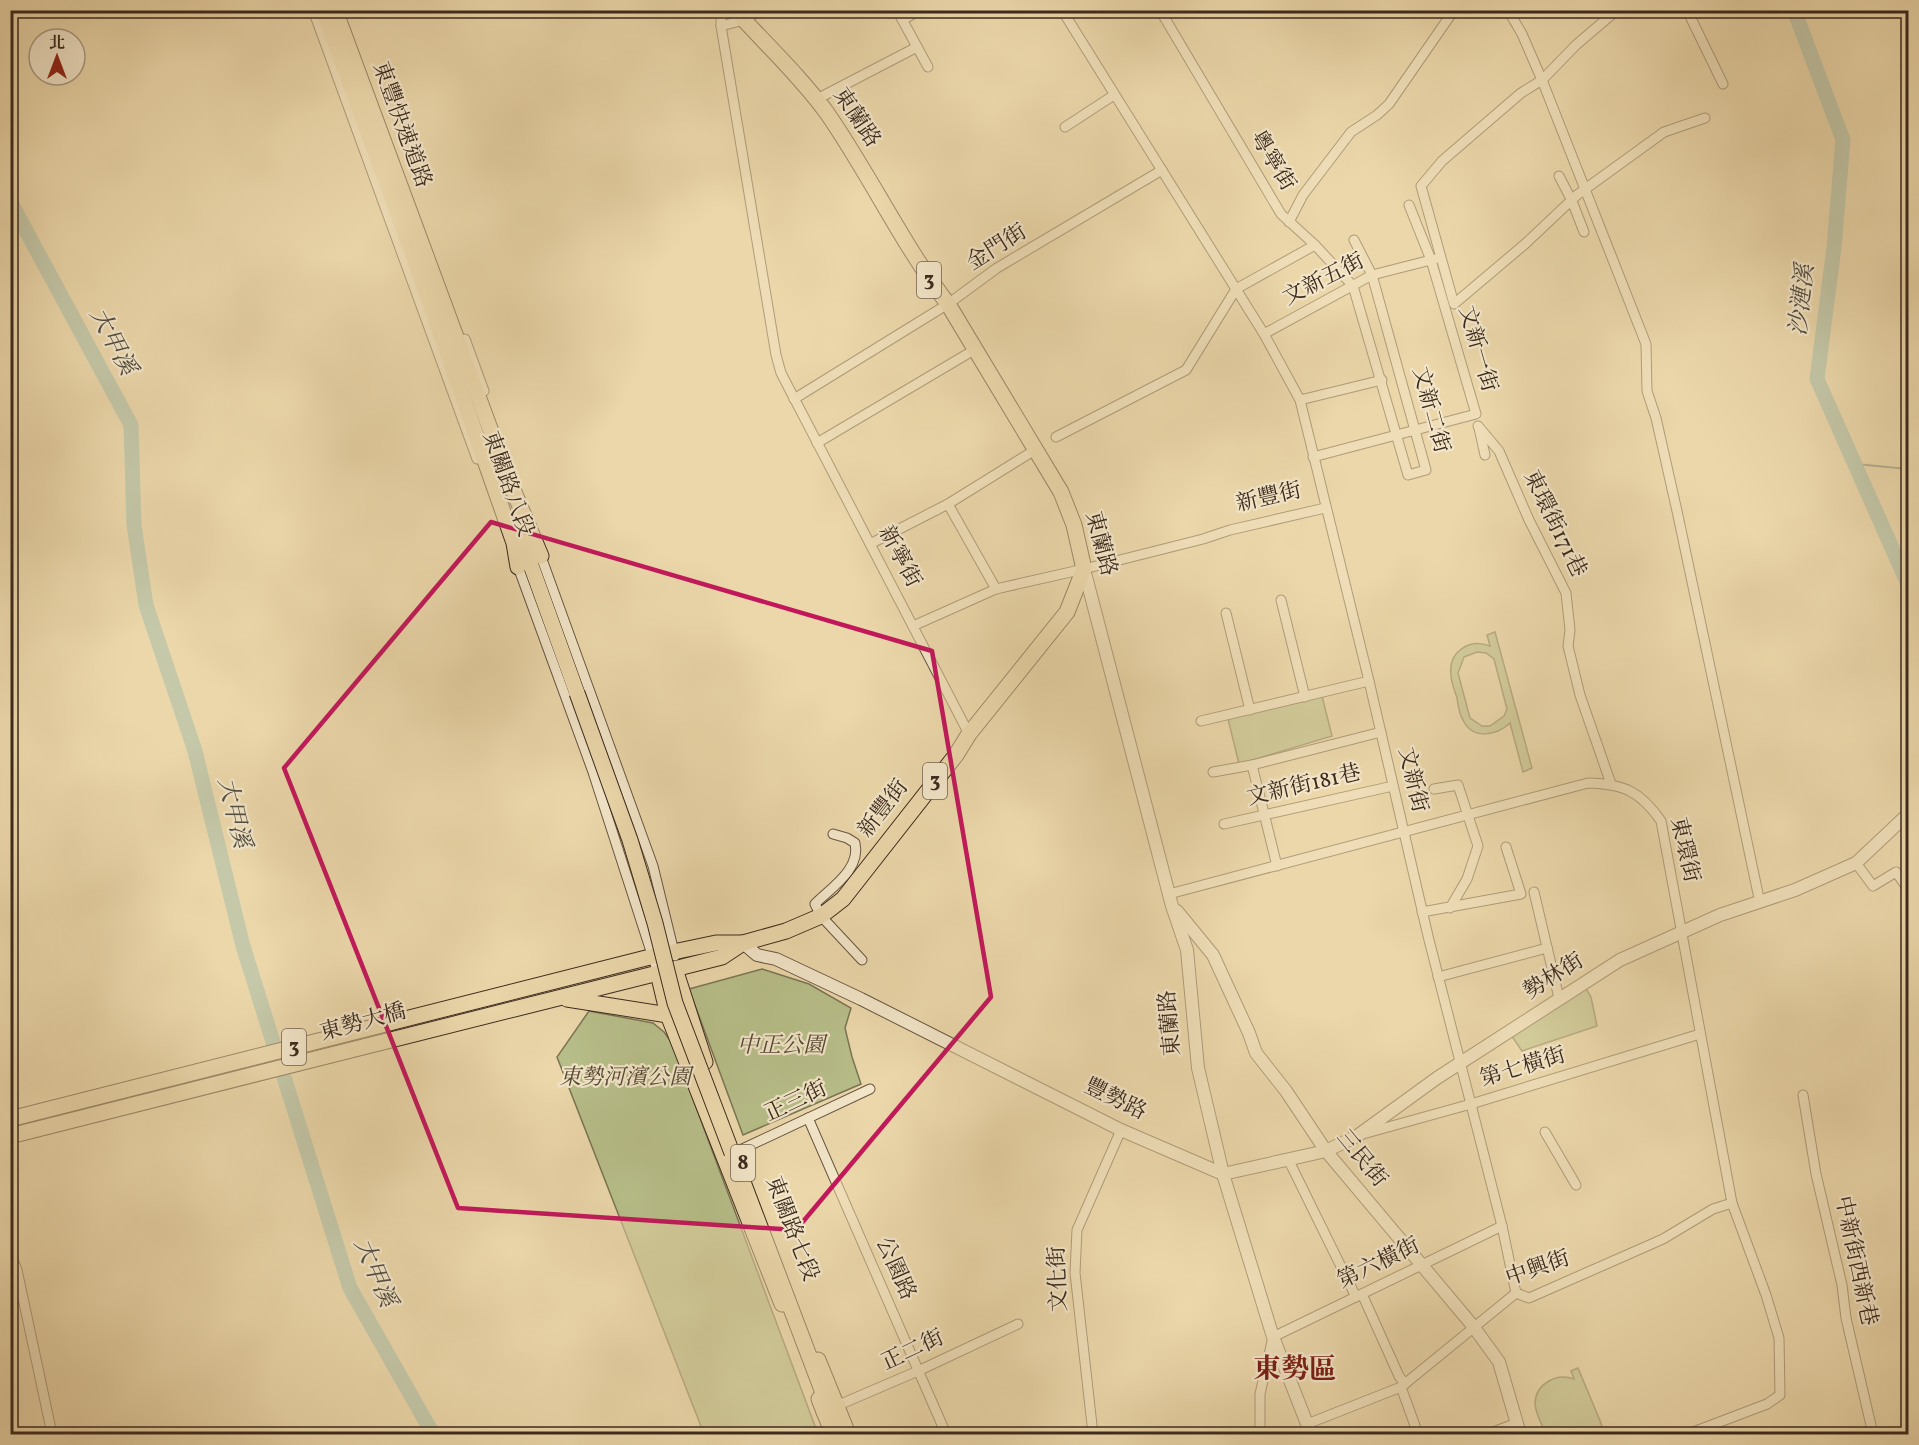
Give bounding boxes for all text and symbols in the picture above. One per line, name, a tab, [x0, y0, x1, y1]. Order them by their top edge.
north arrow	[27, 27, 87, 87]
text: 北	[49, 33, 65, 55]
street label: 東豐快速道路	[364, 58, 438, 192]
street label: 東蘭路	[825, 82, 887, 154]
street label: 粵寧街	[1242, 125, 1302, 197]
street label: 金門街	[961, 217, 1033, 279]
street label: 文新五街	[1278, 246, 1370, 314]
water label: 沙漣溪	[1782, 259, 1824, 338]
road number: 3	[917, 262, 941, 298]
water label: 大甲溪	[80, 302, 145, 384]
street label: 文新一街	[1450, 302, 1504, 396]
street label: 文新二街	[1404, 363, 1456, 457]
street label: 東關路八段	[474, 427, 540, 541]
street label: 東環街171巷	[1515, 465, 1593, 583]
street label: 新豐街	[1233, 475, 1305, 521]
street label: 東蘭路	[1076, 508, 1124, 580]
street label: 新寧街	[870, 521, 928, 593]
street label: 文新街	[1389, 744, 1435, 816]
street label: 文新街181巷	[1244, 758, 1364, 814]
road number: 3	[923, 763, 947, 799]
street label: 新豐街	[851, 773, 917, 845]
water label: 大甲溪	[208, 774, 259, 855]
street label: 東環街	[1661, 814, 1707, 886]
street label: 勢林街	[1518, 946, 1590, 1008]
street label: 東蘭路	[1153, 989, 1189, 1057]
street label: 東勢大橋	[316, 997, 410, 1049]
road number: 3	[282, 1029, 306, 1065]
park label: 中正公園	[737, 1031, 828, 1062]
street label: 第七橫街	[1476, 1040, 1570, 1096]
park label: 東勢河濱公園	[559, 1063, 694, 1094]
street label: 豐勢路	[1079, 1072, 1151, 1128]
street label: 正三街	[760, 1074, 832, 1130]
street label: 三民街	[1328, 1124, 1394, 1194]
road number: 8	[731, 1145, 755, 1181]
street label: 東關路七段	[757, 1172, 825, 1286]
street label: 中新街西新巷	[1826, 1193, 1884, 1329]
street label: 第六橫街	[1333, 1231, 1425, 1297]
water label: 大甲溪	[344, 1233, 405, 1316]
street label: 公園路	[867, 1233, 923, 1305]
street label: 中興街	[1502, 1244, 1574, 1294]
street label: 文化街	[1042, 1245, 1076, 1313]
street label: 正二街	[877, 1323, 949, 1379]
district label: 東勢區	[1253, 1351, 1337, 1390]

